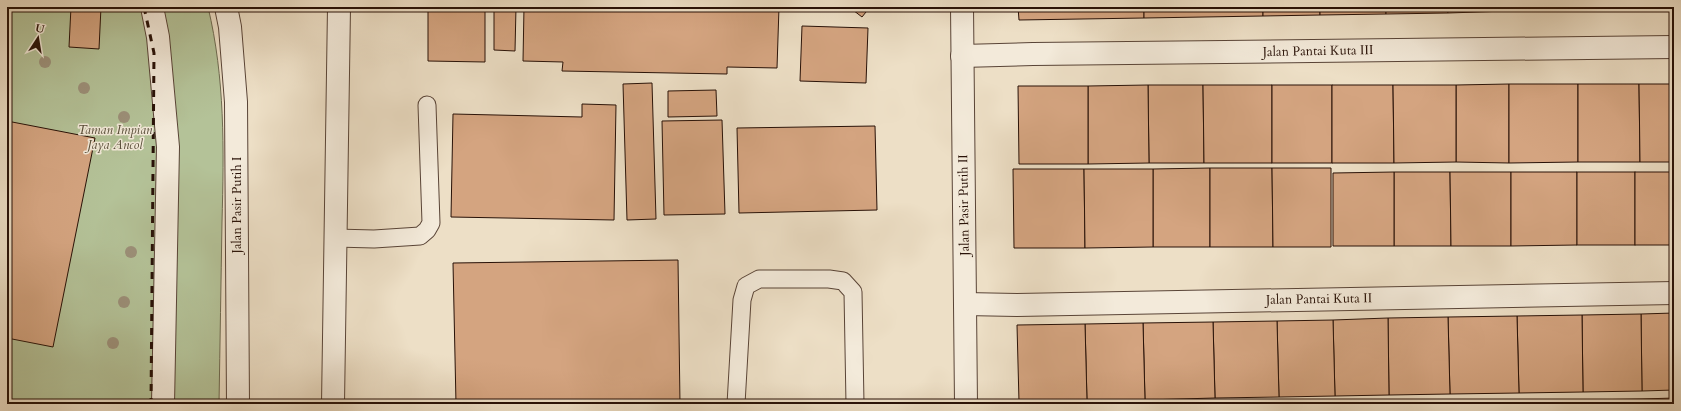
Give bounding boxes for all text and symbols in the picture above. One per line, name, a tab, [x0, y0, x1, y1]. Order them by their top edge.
north arrow	[18, 18, 58, 58]
text: U	[34, 20, 46, 37]
street label: Jalan Pantai Kuta III	[1260, 41, 1374, 61]
park label: Taman Impian Jaya Ancol	[78, 121, 153, 154]
street label: Jalan Pasir Putih II	[954, 154, 974, 258]
street label: Jalan Pasir Putih I	[228, 156, 246, 256]
street label: Jalan Pantai Kuta II	[1264, 289, 1372, 309]

